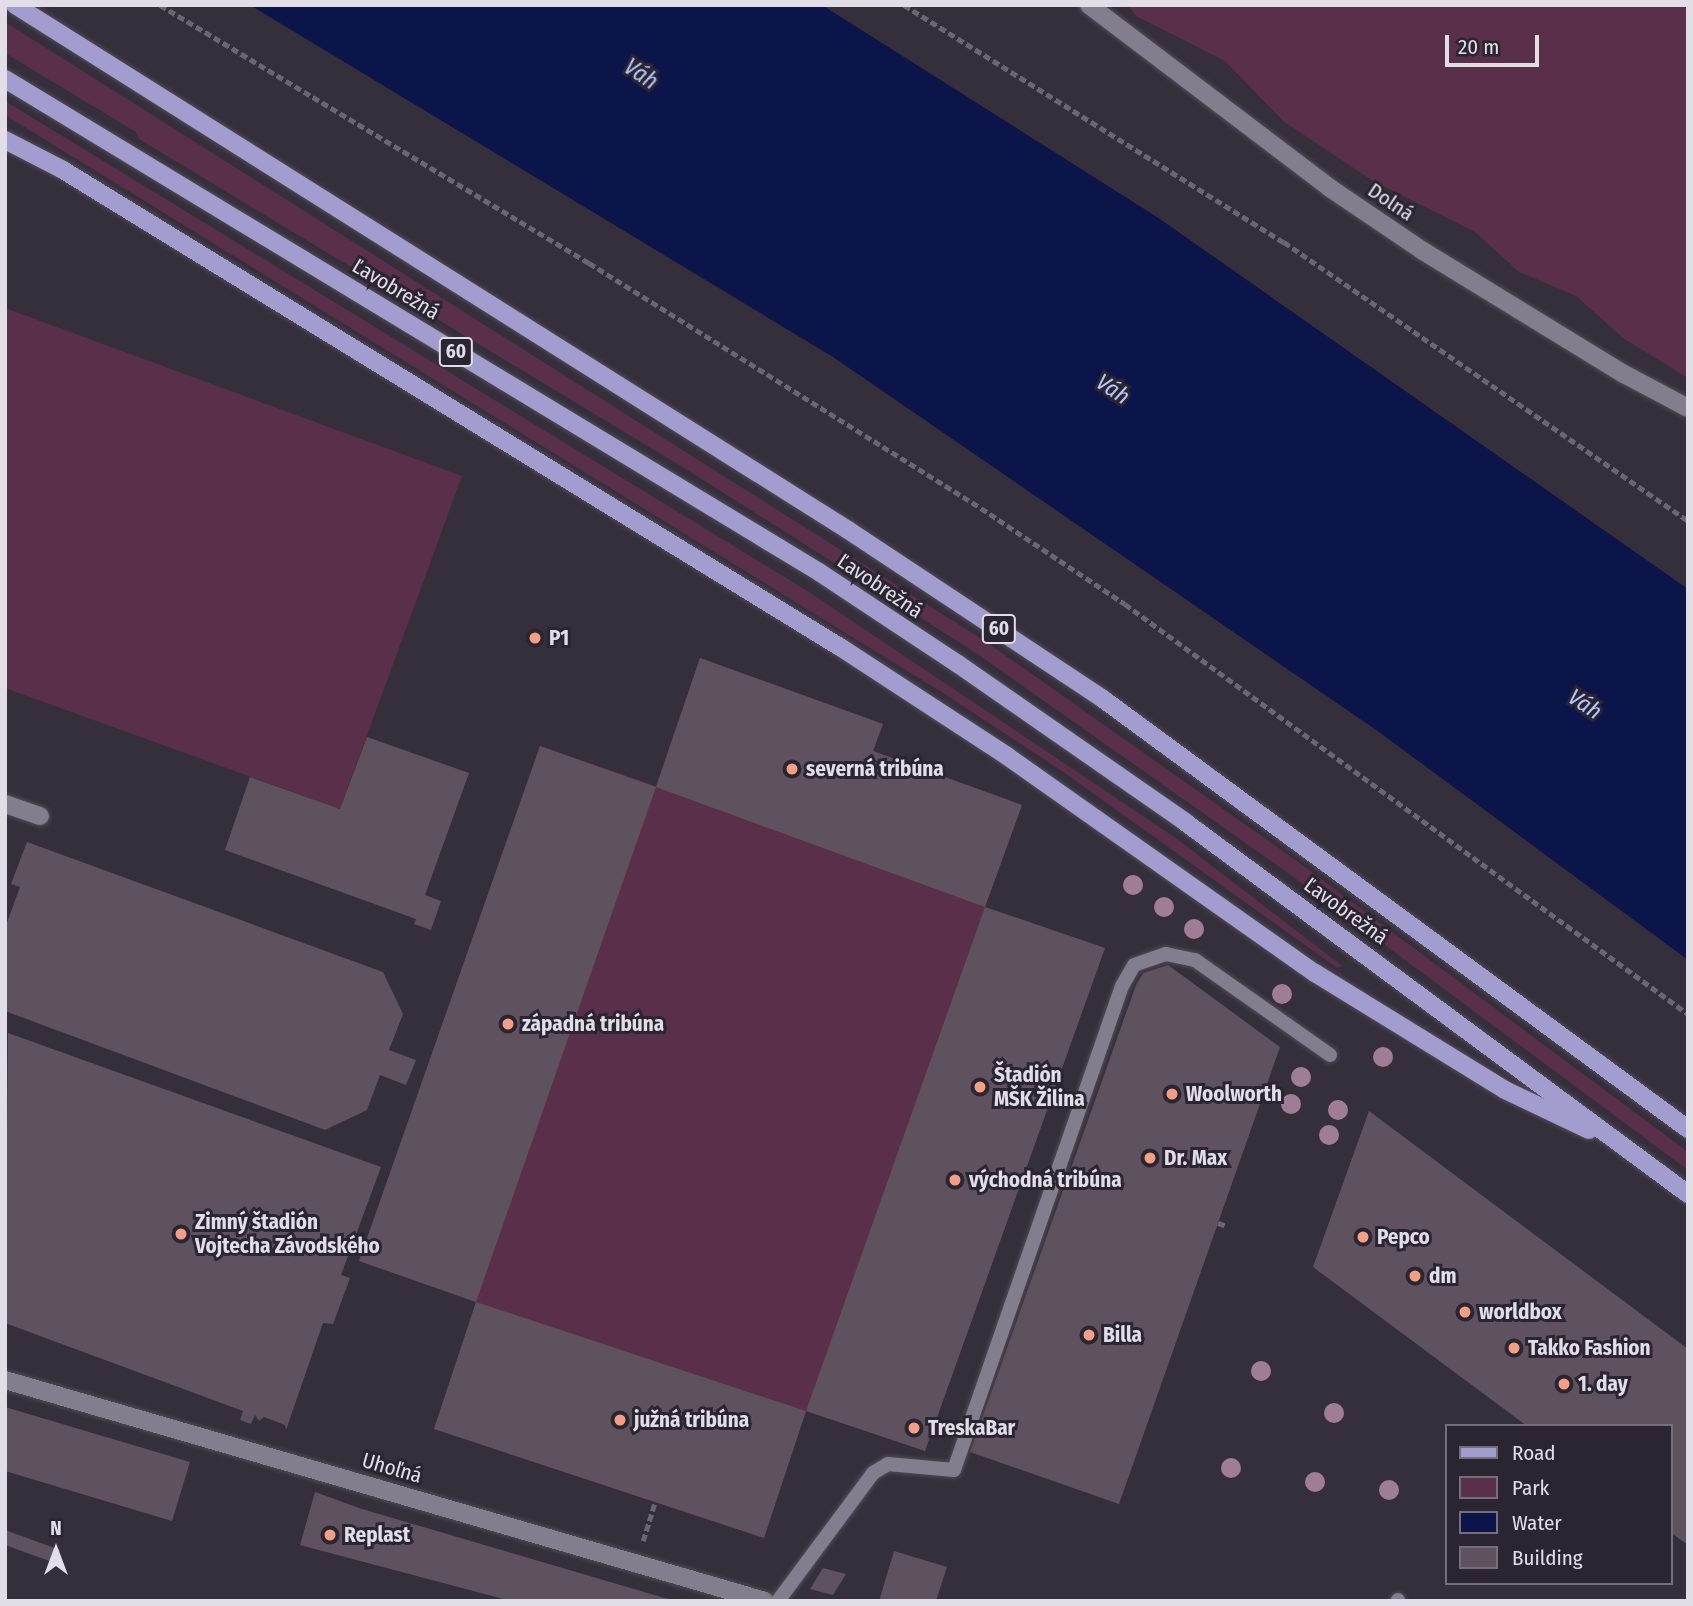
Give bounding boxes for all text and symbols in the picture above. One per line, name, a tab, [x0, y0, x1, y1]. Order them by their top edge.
scale bar	[1448, 21, 1542, 65]
text: 20 m	[1458, 34, 1499, 60]
water label: Váh	[619, 53, 663, 95]
street label: Dolná	[1363, 178, 1419, 226]
street label: Ľavobrežná	[348, 253, 444, 325]
road number: 60	[438, 336, 474, 368]
water label: Váh	[1091, 368, 1135, 410]
street label: Ľavobrežná	[833, 548, 927, 624]
road number: 60	[982, 614, 1016, 644]
place label: P1	[549, 625, 569, 651]
marker: P1	[527, 630, 543, 646]
water label: Váh	[1563, 683, 1607, 725]
place label: severná tribúna	[806, 756, 944, 782]
marker: severná tribúna	[784, 761, 800, 777]
street label: Ľavobrežná	[1299, 872, 1393, 950]
place label: západná tribúna	[522, 1011, 664, 1037]
marker: západná tribúna	[500, 1016, 516, 1032]
place label: Štadión MŠK Žilina	[994, 1062, 1085, 1112]
marker: Štadión MŠK Žilina	[972, 1079, 988, 1095]
place label: Woolworth	[1186, 1081, 1282, 1107]
marker: Woolworth	[1164, 1086, 1180, 1102]
place label: Dr. Max	[1164, 1145, 1227, 1171]
marker: Dr. Max	[1142, 1150, 1158, 1166]
place label: východná tribúna	[969, 1167, 1122, 1193]
marker: východná tribúna	[947, 1172, 963, 1188]
place label: Zimný štadión Vojtecha Závodského	[195, 1209, 380, 1259]
place label: Pepco	[1377, 1224, 1430, 1250]
marker: Zimný štadión Vojtecha Závodského	[173, 1226, 189, 1242]
marker: Pepco	[1355, 1229, 1371, 1245]
place label: dm	[1429, 1263, 1456, 1289]
marker: dm	[1407, 1268, 1423, 1284]
place label: worldbox	[1479, 1299, 1562, 1325]
marker: worldbox	[1457, 1304, 1473, 1320]
place label: Billa	[1103, 1322, 1142, 1348]
marker: Billa	[1081, 1327, 1097, 1343]
place label: Takko Fashion	[1528, 1335, 1651, 1361]
marker: Takko Fashion	[1506, 1340, 1522, 1356]
place label: 1. day	[1578, 1371, 1628, 1397]
marker: 1. day	[1556, 1376, 1572, 1392]
place label: južná tribúna	[634, 1407, 749, 1433]
marker: južná tribúna	[612, 1412, 628, 1428]
place label: TreskaBar	[928, 1415, 1015, 1441]
marker: TreskaBar	[906, 1420, 922, 1436]
legend	[1444, 1424, 1672, 1585]
text: Road	[1512, 1440, 1556, 1466]
street label: Uhoľná	[359, 1447, 425, 1489]
text: Park	[1512, 1475, 1549, 1501]
text: Water	[1512, 1510, 1562, 1536]
north arrow	[21, 1515, 91, 1585]
text: N	[50, 1517, 62, 1540]
place label: Replast	[344, 1522, 410, 1548]
marker: Replast	[322, 1527, 338, 1543]
text: Building	[1512, 1545, 1583, 1571]

